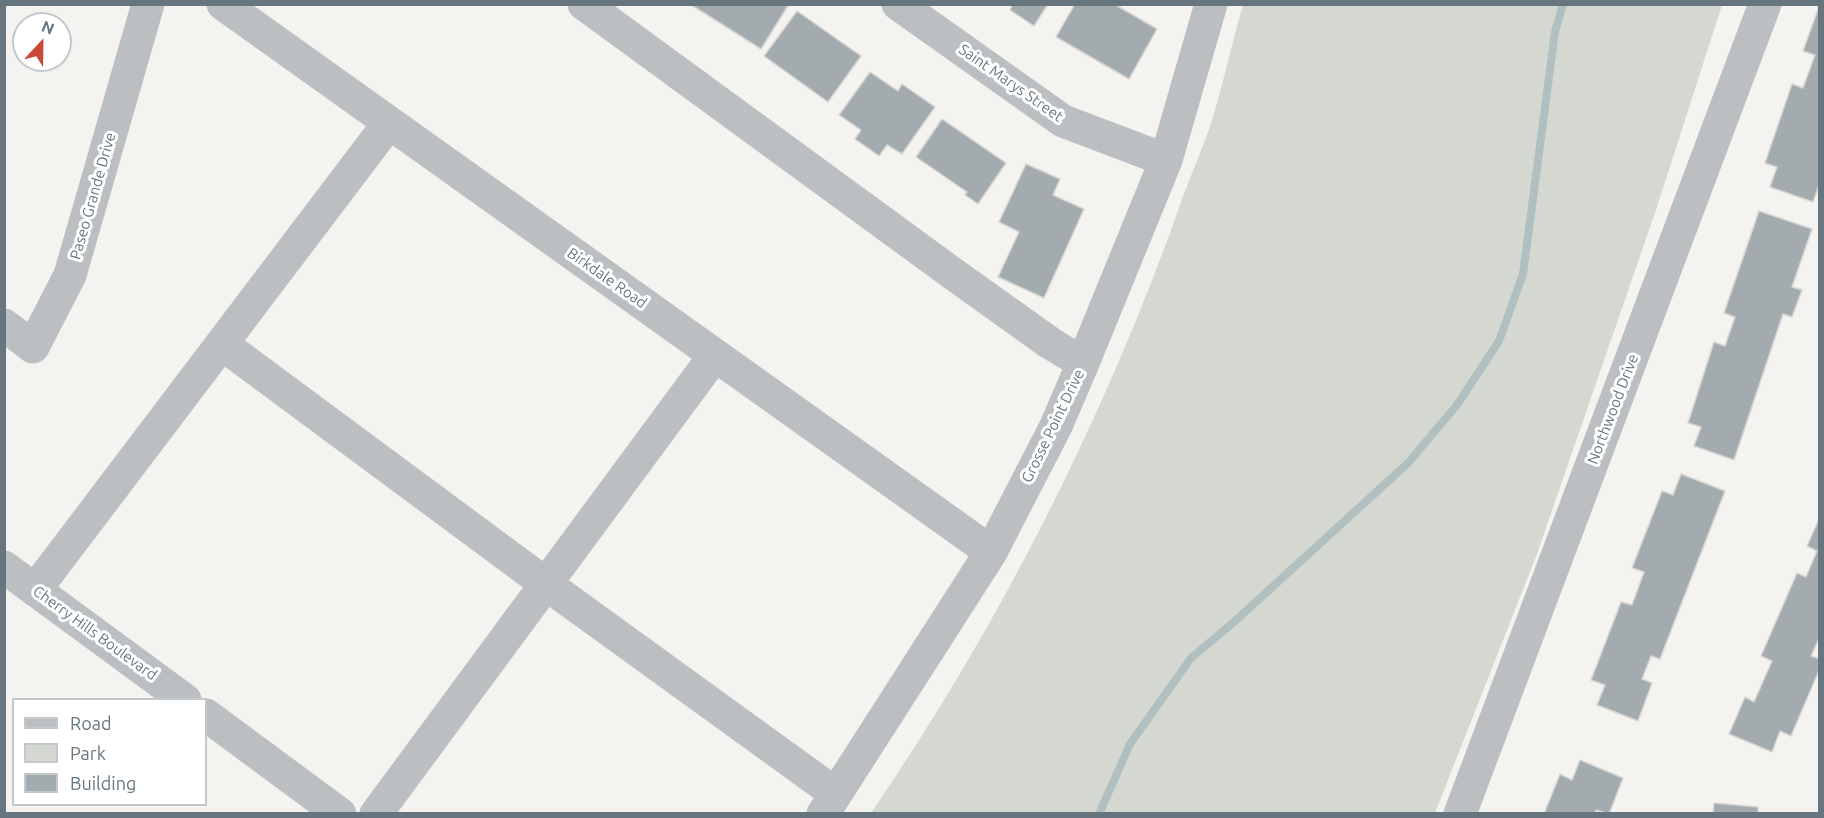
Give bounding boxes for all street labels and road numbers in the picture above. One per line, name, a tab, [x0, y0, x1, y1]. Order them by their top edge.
street label: Saint Marys Street	[955, 40, 1067, 126]
street label: Paseo Grande Drive	[66, 130, 120, 262]
street label: Birkdale Road	[564, 244, 650, 312]
street label: Northwood Drive	[1584, 351, 1642, 467]
street label: Grosse Point Drive	[1018, 366, 1088, 486]
street label: Cherry Hills Boulevard	[30, 582, 160, 684]

